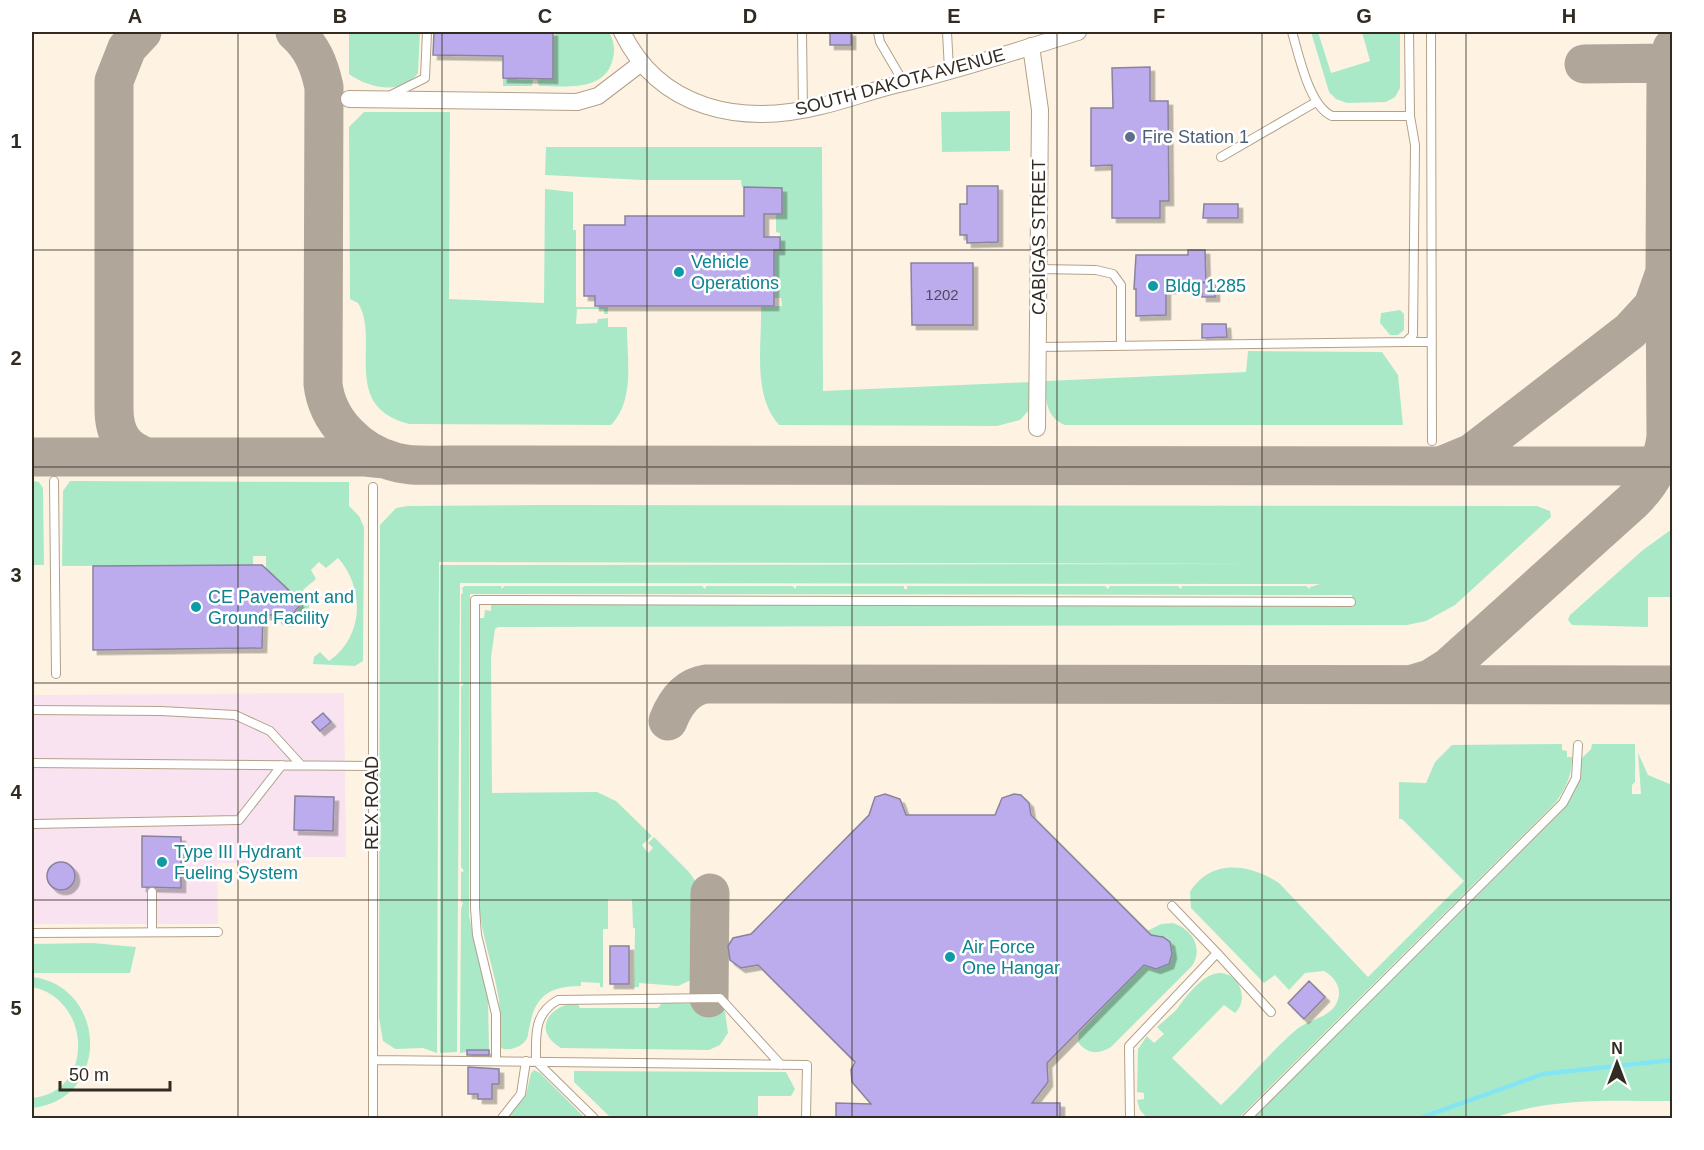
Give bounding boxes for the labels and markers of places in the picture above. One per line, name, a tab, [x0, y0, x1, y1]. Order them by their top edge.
place label: Fire Station 1	[1142, 127, 1249, 147]
marker: Fire Station 1	[1123, 130, 1137, 144]
place label: Vehicle Operations	[691, 252, 779, 293]
marker: Vehicle Operations	[672, 265, 686, 279]
place label: Bldg 1285	[1165, 276, 1246, 296]
marker: Bldg 1285	[1146, 279, 1160, 293]
place label: CE Pavement and Ground Facility	[208, 587, 354, 628]
marker: CE Pavement and Ground Facility	[189, 600, 203, 614]
place label: Type III Hydrant Fueling System	[174, 842, 301, 883]
marker: Type III Hydrant Fueling System	[155, 855, 169, 869]
place label: Air Force One Hangar	[962, 937, 1060, 978]
marker: Air Force One Hangar	[943, 950, 957, 964]

